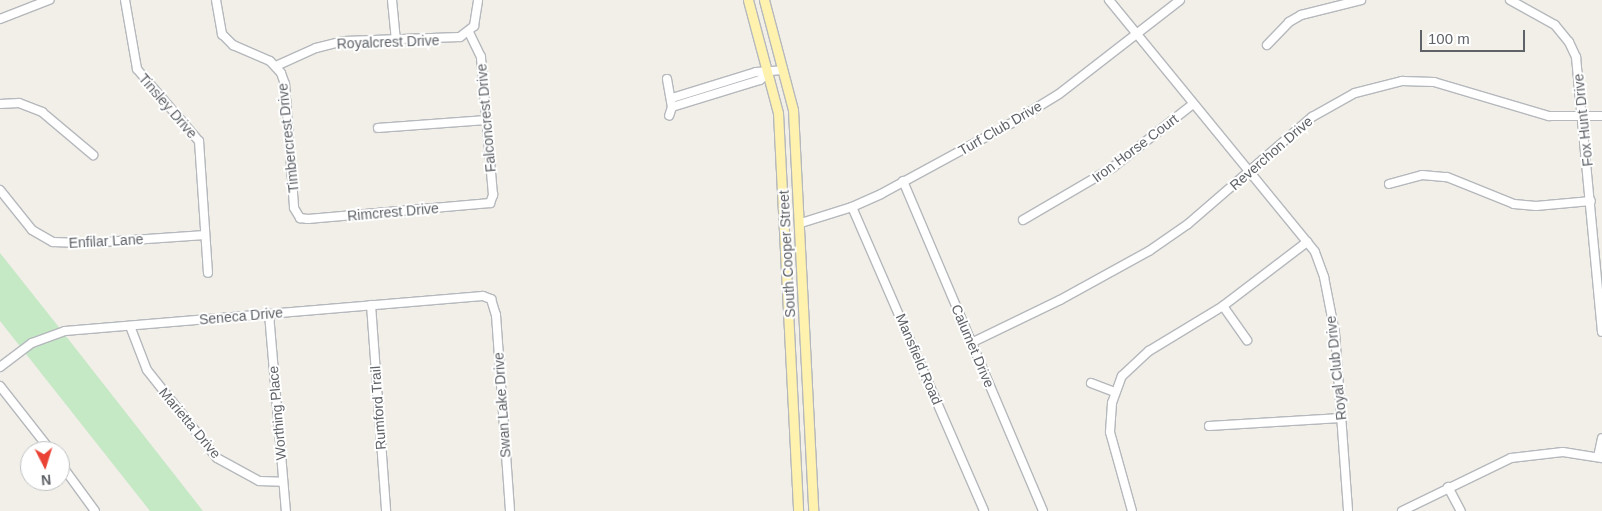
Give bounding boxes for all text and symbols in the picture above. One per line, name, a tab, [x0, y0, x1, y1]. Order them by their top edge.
scale bar	[1422, 20, 1527, 52]
text: 100 m	[1428, 30, 1470, 47]
street label: Royalcrest Drive	[336, 32, 440, 52]
street label: Falconcrest Drive	[473, 63, 499, 173]
street label: Tinsley Drive	[135, 70, 201, 142]
street label: Fox Hunt Drive	[1570, 73, 1596, 167]
street label: Timbercrest Drive	[274, 82, 302, 194]
street label: Turf Club Drive	[955, 97, 1045, 159]
street label: Iron Horse Court	[1089, 110, 1181, 186]
street label: Reverchon Drive	[1226, 112, 1316, 194]
street label: South Cooper Street	[775, 190, 799, 318]
street label: Rimcrest Drive	[347, 200, 439, 224]
street label: Enfilar Lane	[68, 231, 144, 251]
street label: Calumet Drive	[948, 302, 998, 390]
street label: Seneca Drive	[198, 304, 284, 328]
street label: Mansfield Road	[892, 311, 946, 407]
street label: Royal Club Drive	[1322, 315, 1350, 421]
street label: Swan Lake Drive	[490, 352, 514, 458]
street label: Worthing Place	[265, 365, 289, 461]
street label: Rumford Trail	[367, 365, 389, 451]
street label: Marietta Drive	[156, 384, 224, 462]
north arrow	[20, 441, 70, 491]
text: N	[40, 472, 52, 488]

